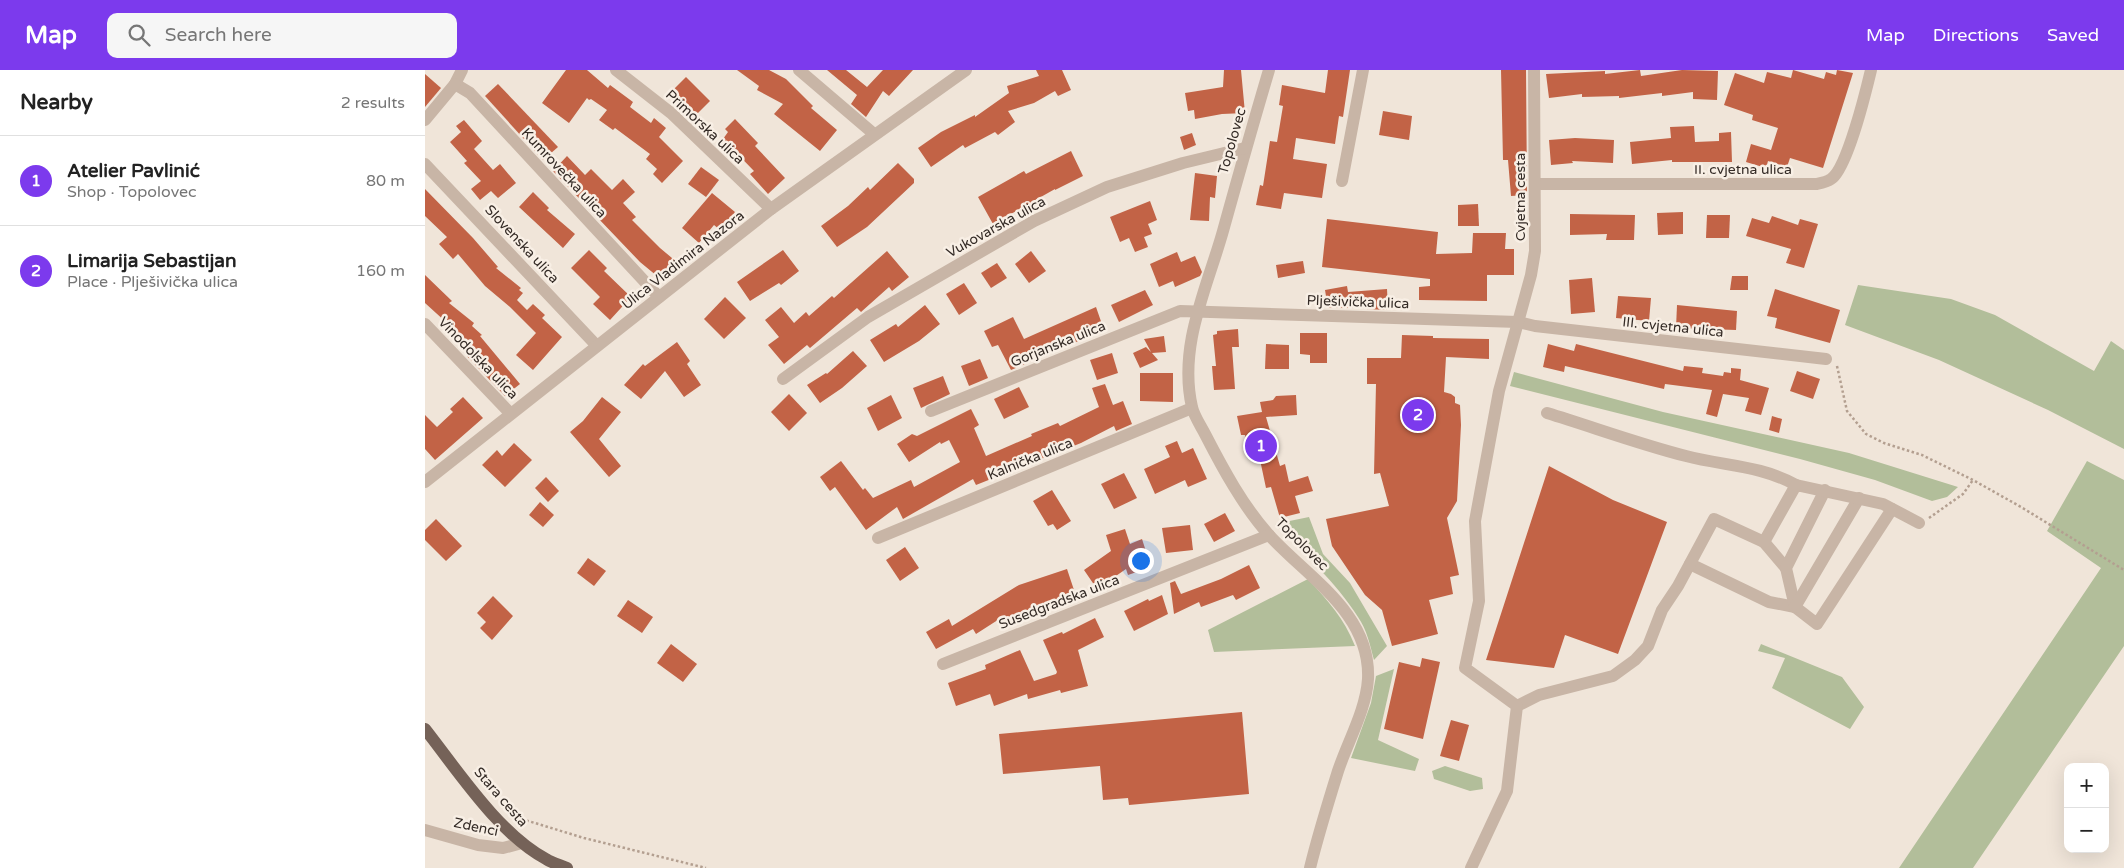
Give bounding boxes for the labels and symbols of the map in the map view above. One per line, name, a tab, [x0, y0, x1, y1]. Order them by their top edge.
street label: Primorska ulica	[662, 86, 748, 168]
street label: Topolovec	[1214, 106, 1250, 176]
street label: Kumrovečka ulica	[518, 124, 610, 222]
street label: Cvjetna cesta	[1512, 153, 1529, 241]
street label: II. cvjetna ulica	[1694, 161, 1792, 178]
street label: Vukovarska ulica	[943, 193, 1049, 261]
street label: Slovenska ulica	[481, 201, 563, 287]
street label: Ulica Vladimira Nazora	[618, 207, 748, 313]
street label: Plješivička ulica	[1306, 292, 1410, 312]
street label: Vinodolska ulica	[435, 313, 521, 403]
street label: III. cvjetna ulica	[1621, 313, 1725, 341]
street label: Gorjanska ulica	[1008, 317, 1108, 371]
pin: 2	[1402, 396, 1434, 434]
pin: 1	[1245, 427, 1277, 465]
street label: Kalnička ulica	[985, 434, 1075, 484]
street label: Topolovec	[1272, 514, 1332, 574]
your location	[1128, 548, 1154, 574]
street label: Susedgradska ulica	[996, 571, 1122, 633]
street label: Stara cesta	[470, 764, 532, 830]
street label: Zdenci	[452, 814, 500, 840]

